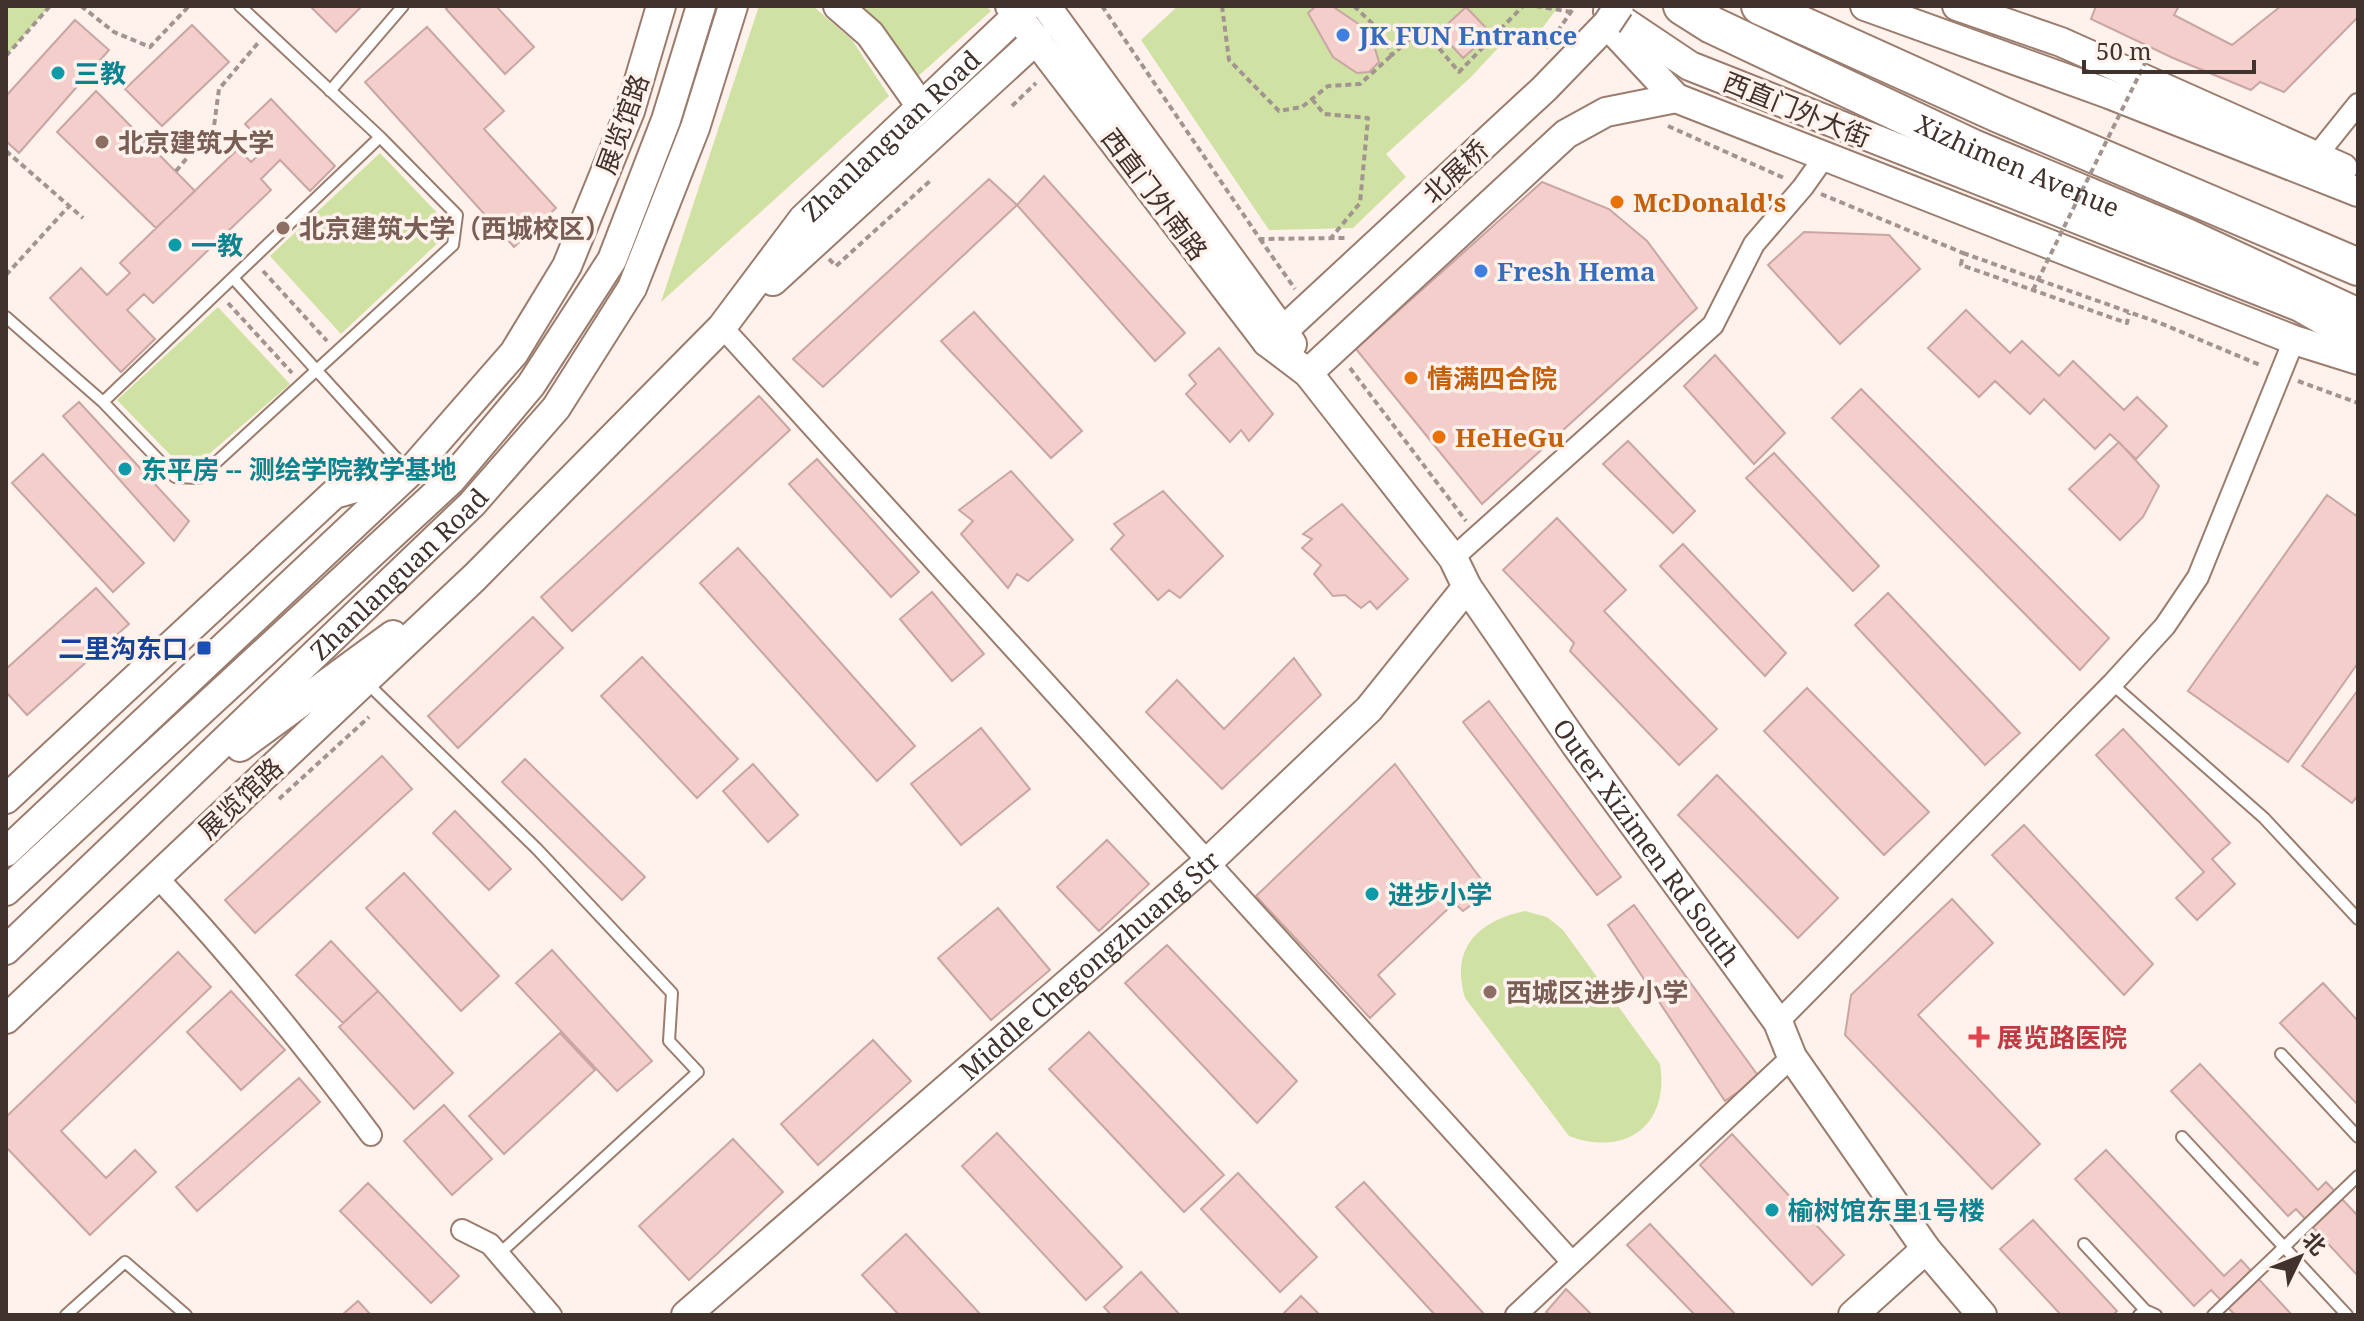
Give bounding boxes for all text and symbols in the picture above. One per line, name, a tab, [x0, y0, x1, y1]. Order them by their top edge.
place label: JK FUN Entrance	[1358, 17, 1577, 53]
scale bar	[2084, 24, 2254, 74]
marker: JK FUN Entrance	[1334, 26, 1352, 44]
text: 50 m	[2096, 34, 2152, 67]
street label: Zhanlanguan Road	[793, 42, 988, 229]
place label: 三教	[74, 55, 126, 91]
street label: 西直门外大街	[1718, 63, 1876, 155]
marker: 三教	[49, 64, 67, 82]
street label: 展览馆路	[587, 69, 657, 179]
street label: Xizhimen Avenue	[1910, 106, 2125, 225]
street label: 西直门外南路	[1094, 121, 1216, 267]
place label: 北京建筑大学	[118, 124, 274, 160]
street label: 北展桥	[1414, 131, 1496, 211]
marker: 北京建筑大学	[93, 133, 111, 151]
place label: McDonald's	[1633, 184, 1786, 220]
marker: McDonald's	[1608, 193, 1626, 211]
place label: 北京建筑大学（西城校区）	[299, 210, 611, 246]
marker: 北京建筑大学（西城校区）	[274, 219, 292, 237]
place label: 一教	[191, 227, 243, 263]
marker: 一教	[166, 236, 184, 254]
place label: Fresh Hema	[1497, 253, 1656, 289]
marker: Fresh Hema	[1472, 262, 1490, 280]
place label: 情满四合院	[1427, 360, 1557, 396]
marker: 情满四合院	[1402, 369, 1420, 387]
place label: HeHeGu	[1455, 419, 1565, 455]
marker: HeHeGu	[1430, 428, 1448, 446]
place label: 东平房 -- 测绘学院教学基地	[141, 451, 457, 487]
marker: 东平房 -- 测绘学院教学基地	[116, 460, 134, 478]
street label: Zhanlanguan Road	[302, 480, 496, 668]
place label: 二里沟东口	[58, 630, 188, 666]
marker: 二里沟东口	[195, 639, 213, 657]
street label: Outer Xizimen Rd South	[1545, 711, 1749, 973]
street label: 展览馆路	[190, 749, 290, 847]
street label: Middle Chegongzhuang Str	[952, 842, 1227, 1088]
place label: 进步小学	[1388, 876, 1492, 912]
marker: 进步小学	[1363, 885, 1381, 903]
place label: 西城区进步小学	[1506, 974, 1688, 1010]
marker: 西城区进步小学	[1481, 983, 1499, 1001]
place label: 展览路医院	[1997, 1019, 2127, 1055]
marker: 展览路医院	[1968, 1026, 1990, 1048]
place label: 榆树馆东里1号楼	[1788, 1192, 1985, 1228]
marker: 榆树馆东里1号楼	[1763, 1201, 1781, 1219]
north arrow	[2260, 1217, 2340, 1297]
text: 北	[2297, 1224, 2334, 1261]

